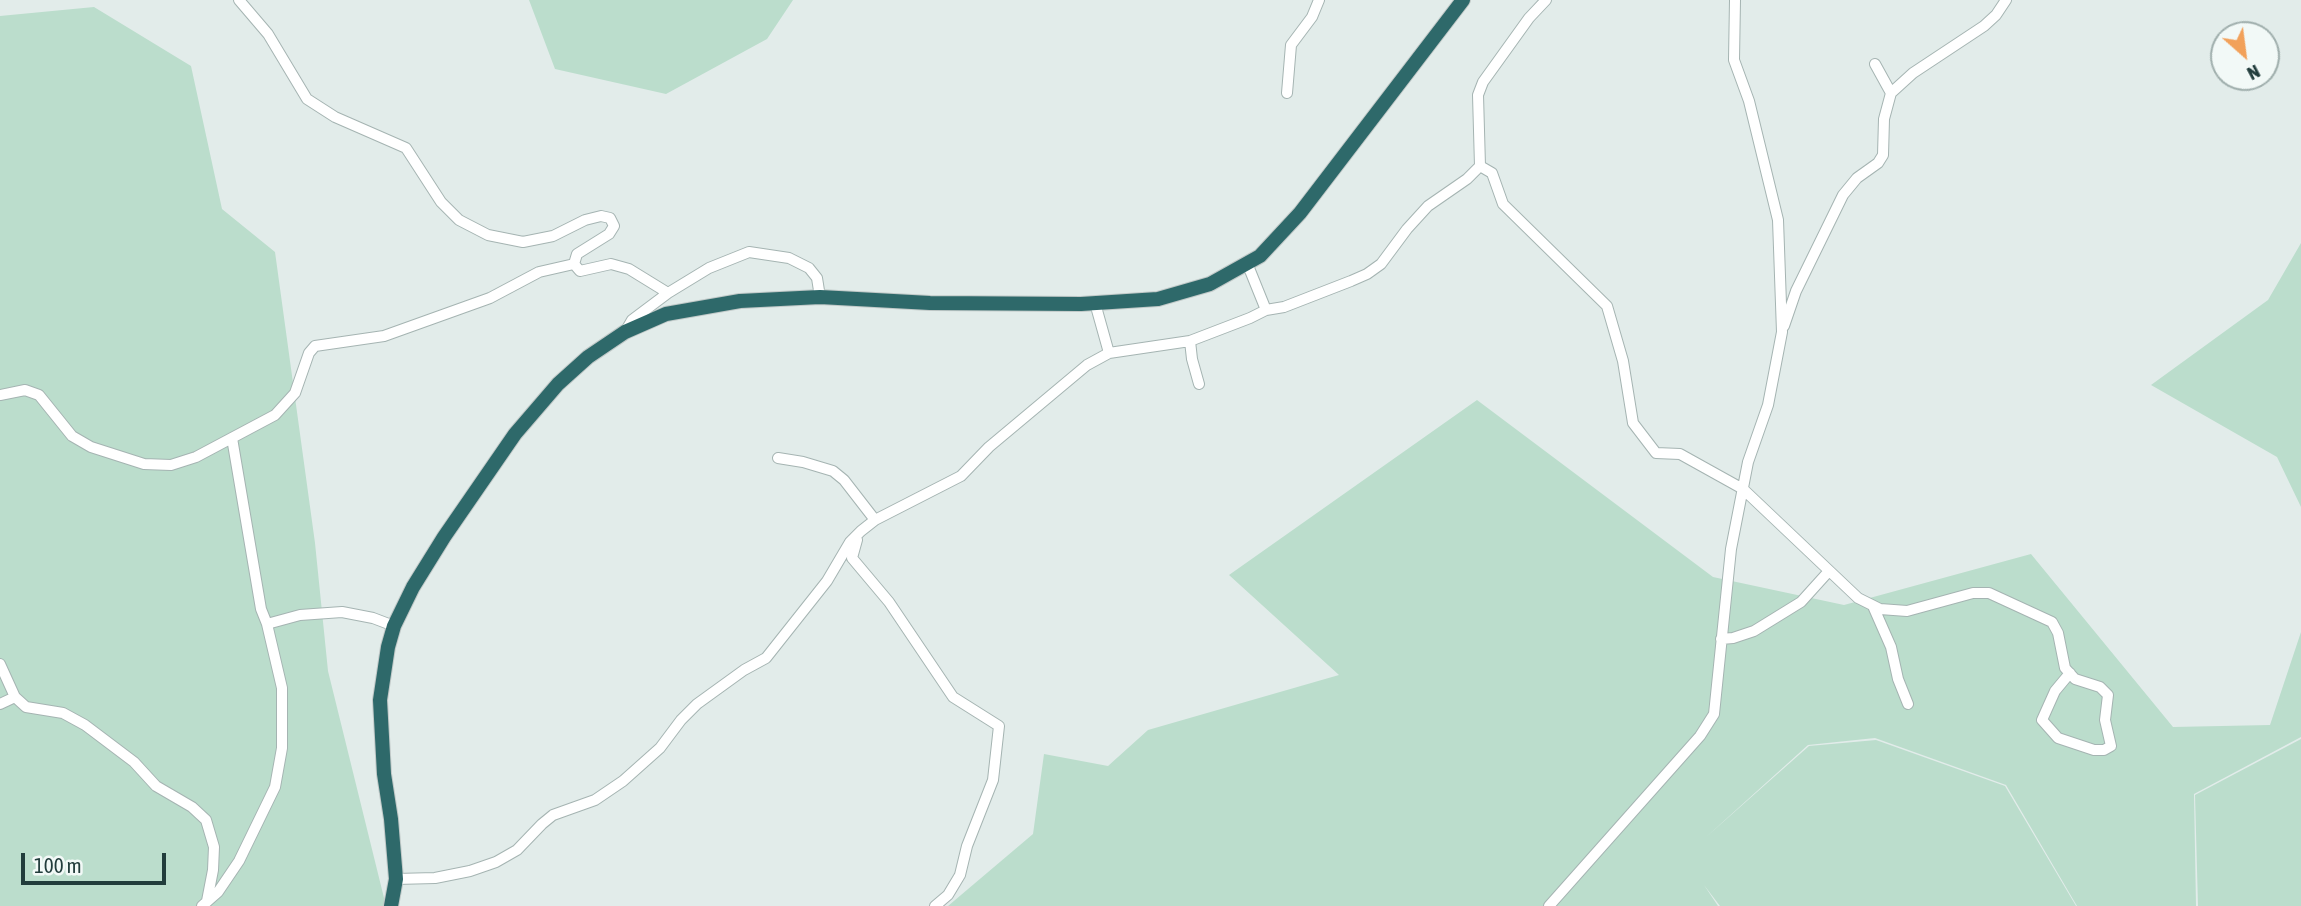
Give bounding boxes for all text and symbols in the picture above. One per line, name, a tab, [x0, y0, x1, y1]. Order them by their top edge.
north arrow	[2210, 21, 2280, 91]
text: N	[2244, 60, 2264, 85]
scale bar	[24, 839, 170, 883]
text: 100 m	[34, 853, 82, 877]

